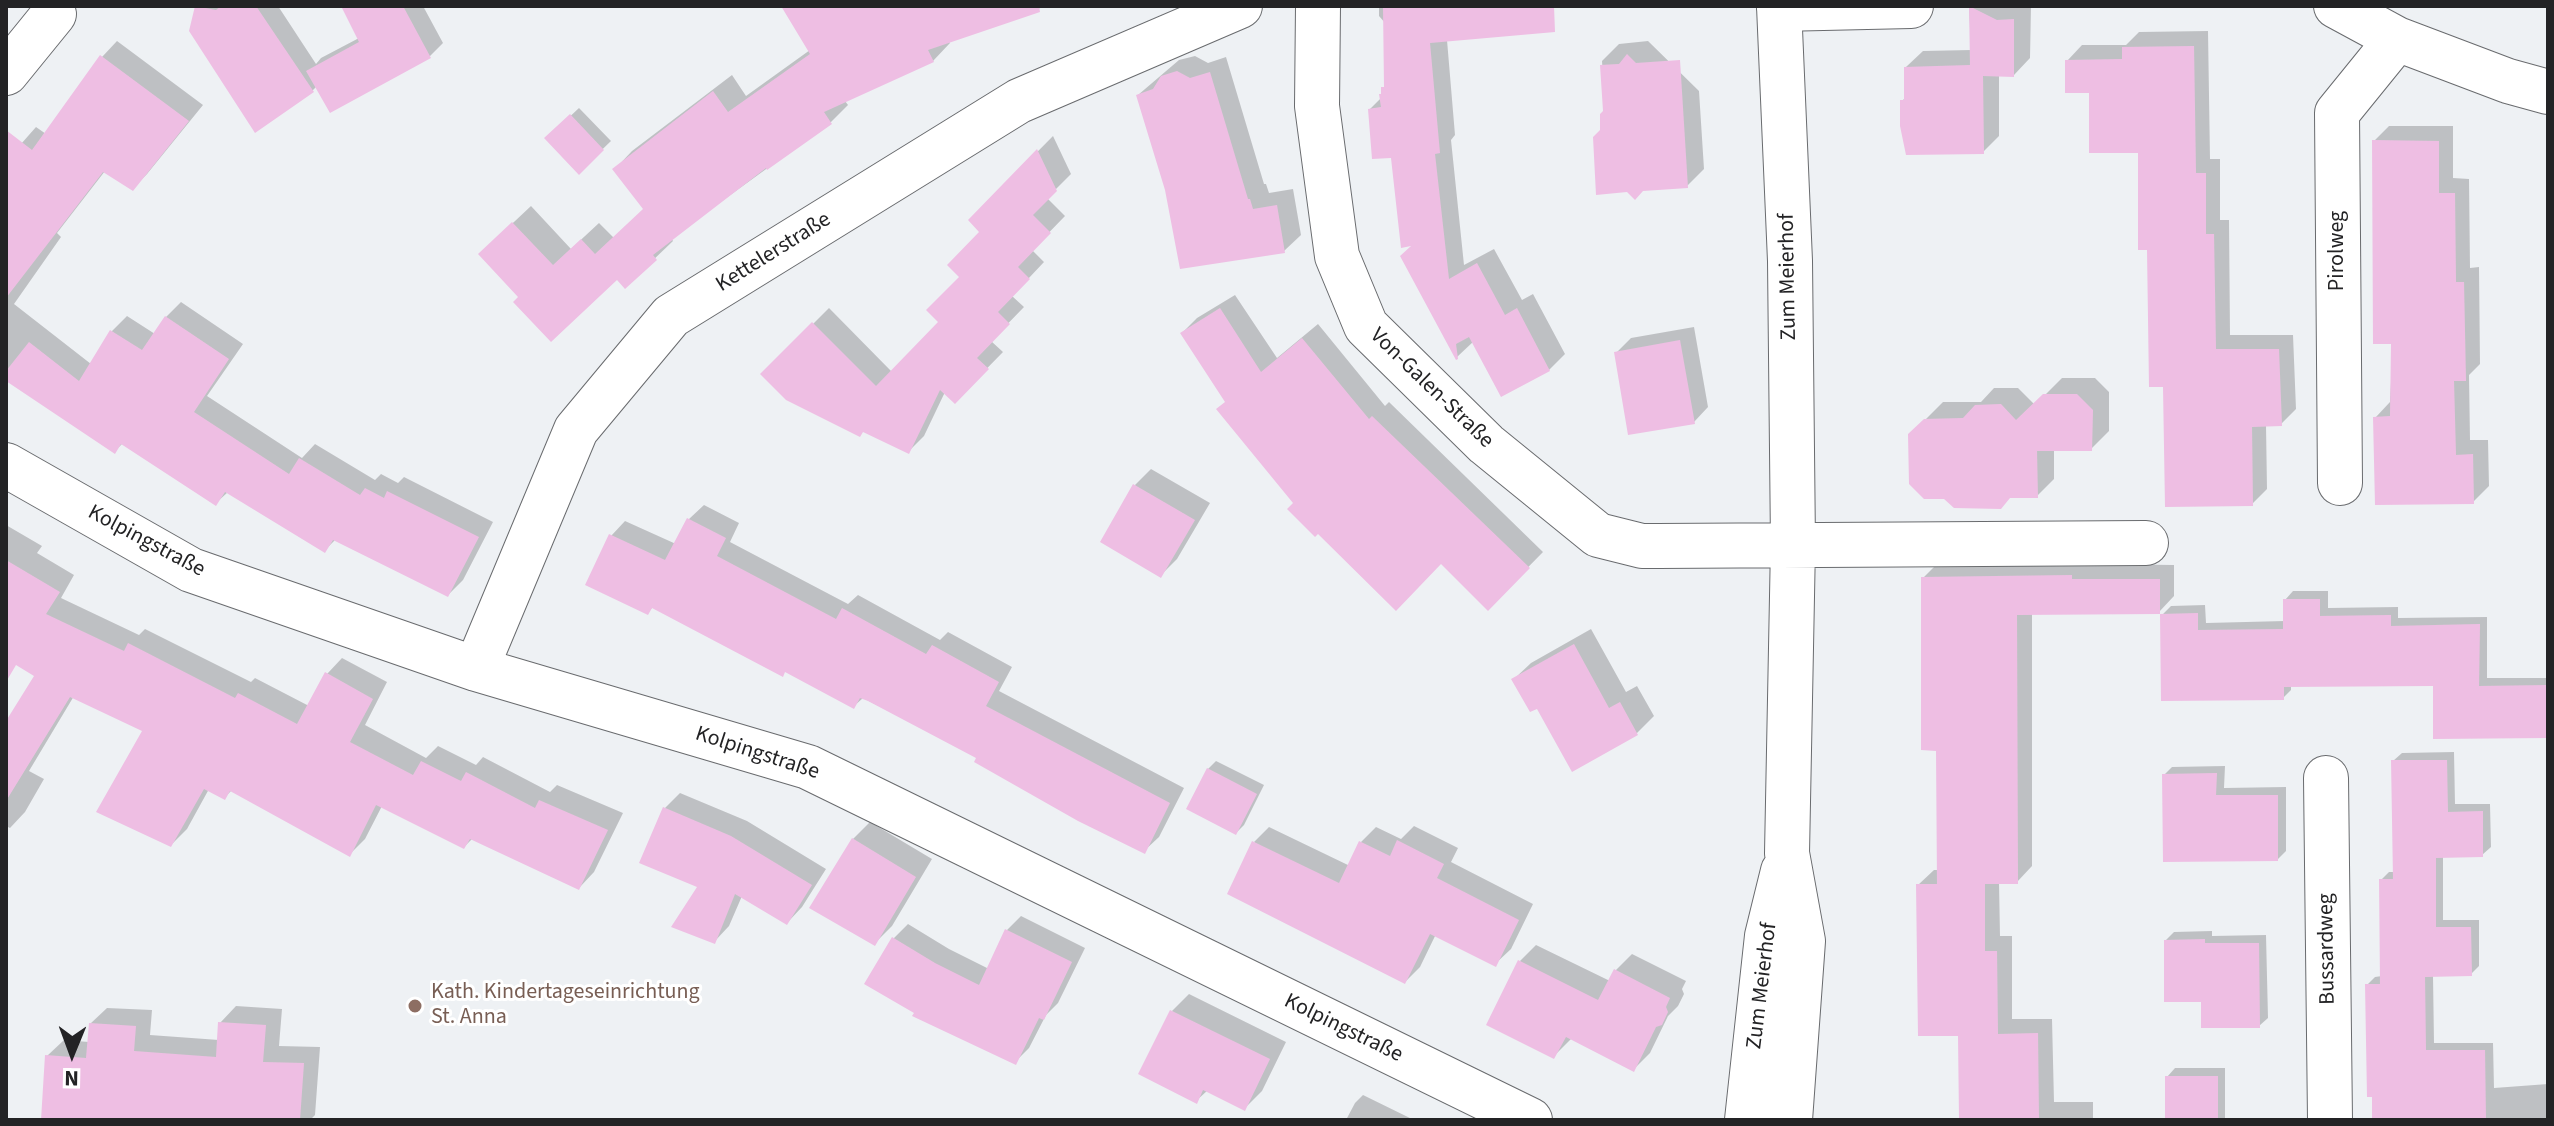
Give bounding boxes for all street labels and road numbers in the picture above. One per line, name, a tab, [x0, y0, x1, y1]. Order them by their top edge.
street label: Kettelerstraße	[712, 207, 836, 299]
street label: Pirolweg	[2325, 211, 2351, 291]
street label: Zum Meierhof	[1775, 213, 1803, 341]
street label: Von-Galen-Straße	[1364, 323, 1498, 455]
street label: Kolpingstraße	[83, 500, 209, 584]
street label: Kolpingstraße	[692, 722, 822, 786]
street label: Bussardweg	[2314, 893, 2342, 1005]
street label: Zum Meierhof	[1742, 921, 1784, 1051]
street label: Kolpingstraße	[1279, 989, 1407, 1069]

